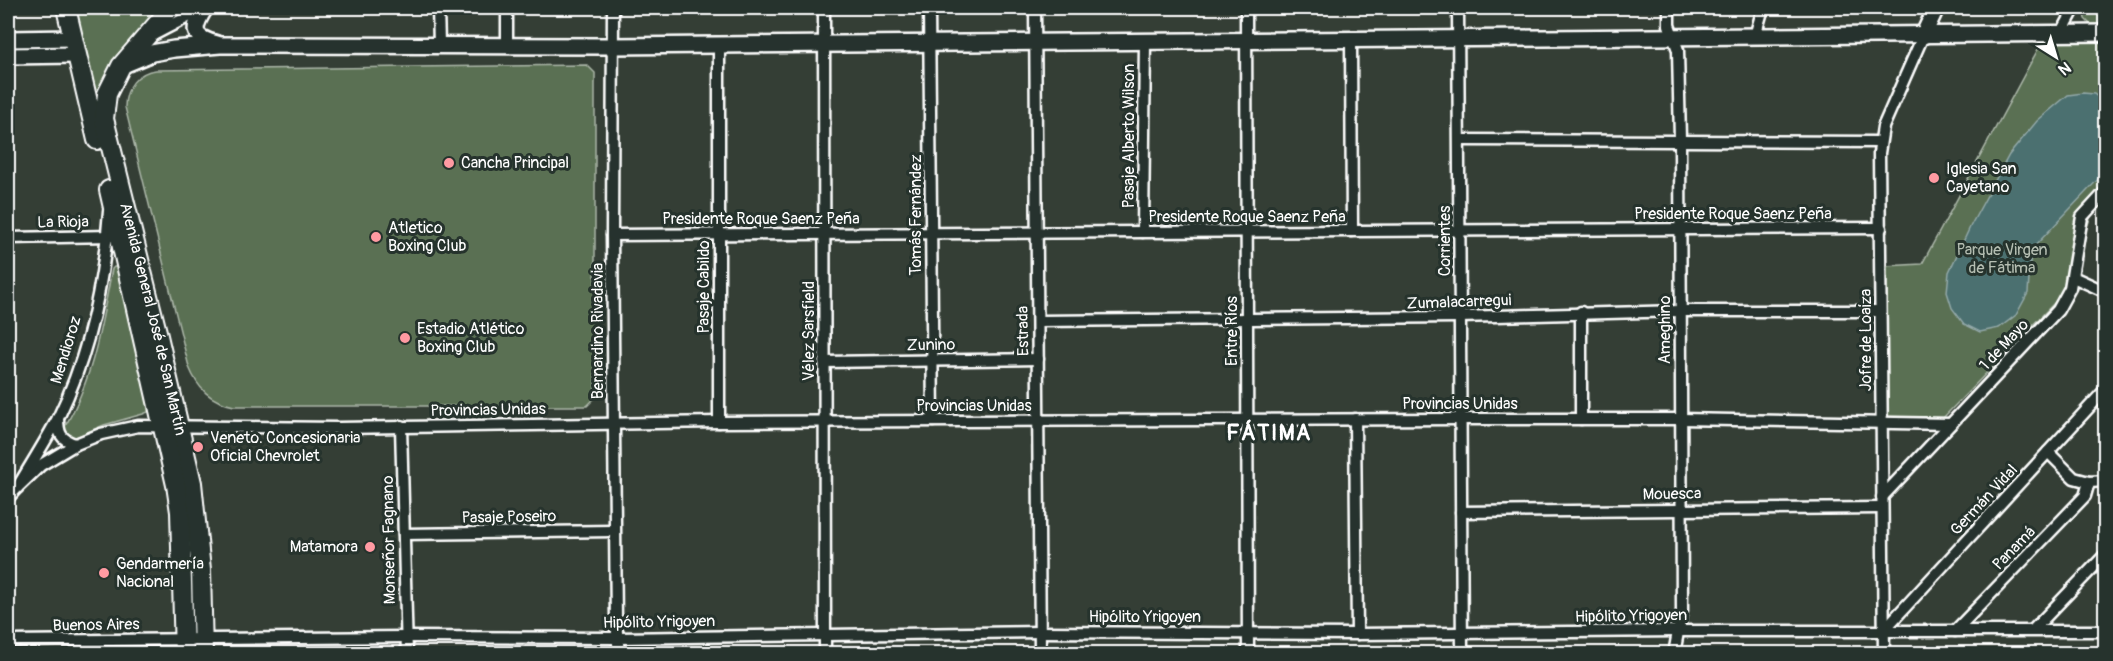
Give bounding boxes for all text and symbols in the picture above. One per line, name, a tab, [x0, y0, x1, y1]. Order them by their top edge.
north arrow	[2026, 27, 2086, 87]
text: N	[2054, 57, 2075, 80]
street label: Pasaje Alberto Wilson	[1119, 64, 1139, 208]
place label: Cancha Principal	[461, 153, 569, 173]
street label: Tomás Fernández	[906, 154, 926, 276]
marker: Cancha Principal	[442, 156, 456, 170]
place label: Iglesia San Cayetano	[1946, 159, 2017, 197]
marker: Iglesia San Cayetano	[1927, 171, 1941, 185]
street label: Avenida General José de San Martín	[115, 201, 191, 437]
street label: Presidente Roque Saenz Peña	[1634, 204, 1832, 224]
street label: Corrientes	[1435, 206, 1455, 276]
street label: Presidente Roque Saenz Peña	[1148, 207, 1346, 227]
street label: Presidente Roque Saenz Peña	[662, 209, 860, 229]
street label: La Rioja	[37, 212, 89, 232]
place label: Atletico Boxing Club	[388, 218, 466, 256]
marker: Atletico Boxing Club	[369, 230, 383, 244]
street label: Pasaje Cabildo	[694, 240, 714, 334]
park label: Parque Virgen de Fátima	[1956, 240, 2048, 278]
street label: Bernardino Rivadavia	[588, 263, 608, 399]
street label: Vélez Sarsfield	[799, 281, 819, 381]
street label: Jofre de Loaiza	[1856, 289, 1876, 391]
street label: Zumalacarregui	[1406, 290, 1512, 314]
street label: Ameghino	[1655, 295, 1675, 364]
street label: Entre Ríos	[1222, 296, 1242, 366]
street label: Estrada	[1013, 306, 1033, 356]
street label: Mendioroz	[46, 314, 86, 386]
street label: 1 de Mayo	[1975, 315, 2033, 375]
place label: Estadio Atlético Boxing Club	[417, 319, 525, 357]
marker: Estadio Atlético Boxing Club	[398, 331, 412, 345]
street label: Zunino	[906, 335, 956, 355]
street label: Provincias Unidas	[1402, 394, 1518, 414]
street label: Provincias Unidas	[916, 396, 1032, 416]
street label: Provincias Unidas	[430, 399, 546, 421]
district label: FÁTIMA	[1226, 419, 1312, 447]
place label: Veneto. Concesionaria Oficial Chevrolet	[210, 428, 360, 466]
marker: Veneto. Concesionaria Oficial Chevrolet	[191, 440, 205, 454]
street label: Germán Vidal	[1946, 460, 2022, 540]
street label: Monseñor Fagnano	[378, 475, 400, 605]
street label: Mouesca	[1642, 483, 1702, 505]
street label: Pasaje Poseiro	[462, 506, 557, 528]
street label: Panamá	[1988, 522, 2040, 574]
place label: Matamora	[290, 537, 358, 557]
marker: Matamora	[363, 540, 377, 554]
place label: Gendarmería Nacional	[116, 554, 204, 592]
marker: Gendarmería Nacional	[97, 566, 111, 580]
street label: Hipólito Yrigoyen	[1575, 605, 1687, 627]
street label: Hipólito Yrigoyen	[1089, 607, 1201, 627]
street label: Hipólito Yrigoyen	[603, 611, 715, 633]
street label: Buenos Aires	[52, 614, 140, 636]

